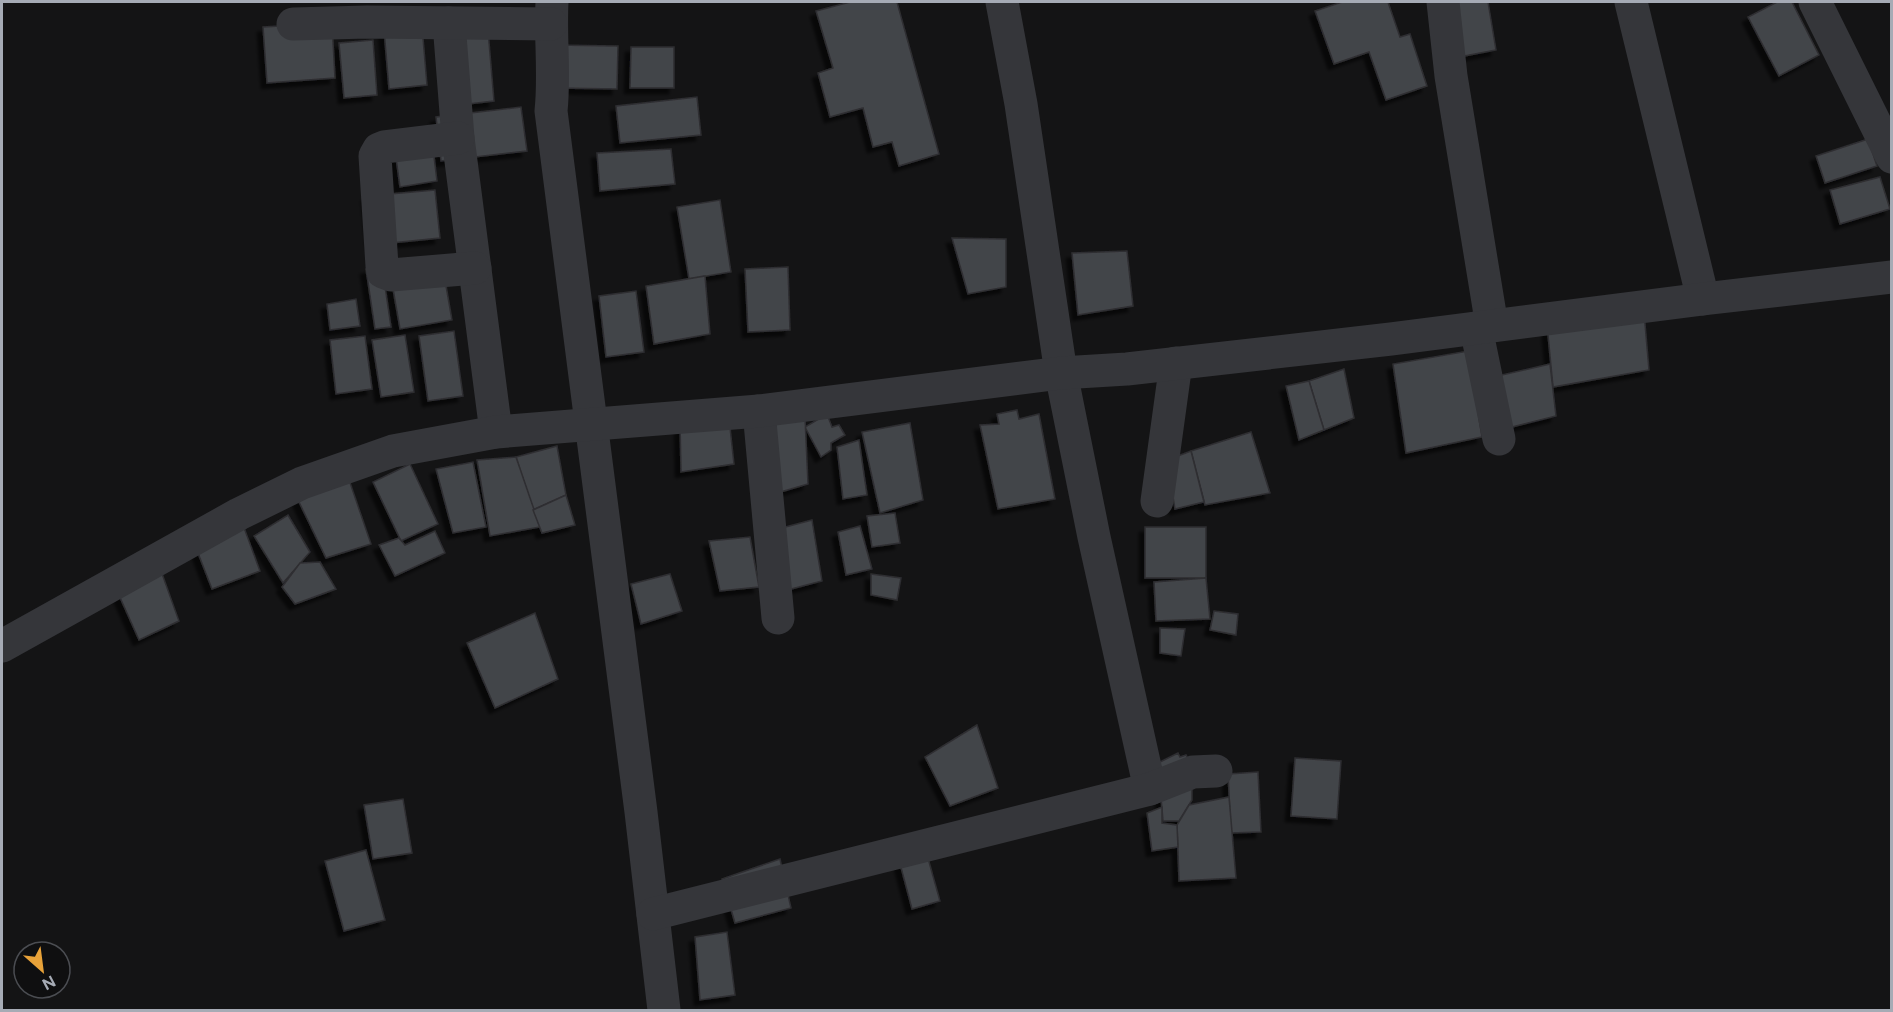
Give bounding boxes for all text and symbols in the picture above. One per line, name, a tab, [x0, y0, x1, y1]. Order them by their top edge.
north arrow	[12, 940, 72, 1000]
text: N	[39, 972, 59, 994]

